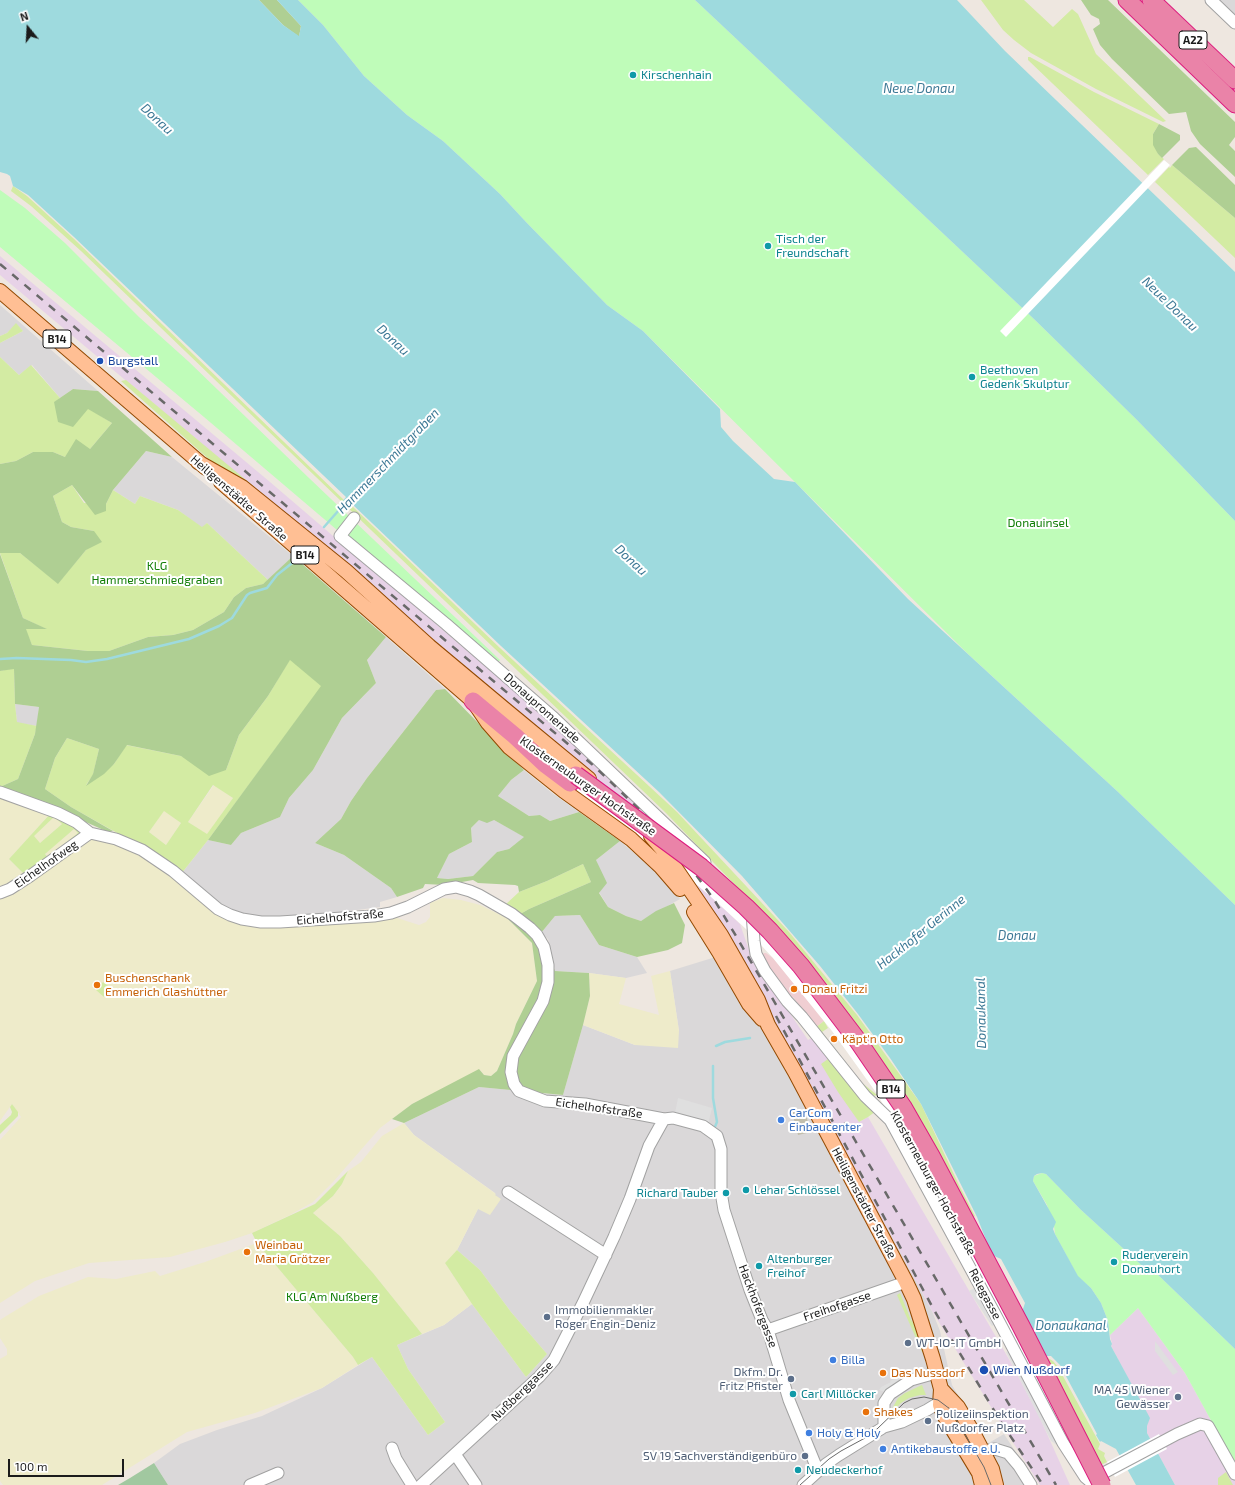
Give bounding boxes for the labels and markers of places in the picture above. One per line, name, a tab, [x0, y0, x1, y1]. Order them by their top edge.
place label: Kirschenhain	[641, 68, 712, 82]
marker: Kirschenhain	[628, 70, 638, 80]
place label: Tisch der Freundschaft	[776, 232, 849, 260]
marker: Tisch der Freundschaft	[763, 241, 773, 251]
place label: Burgstall	[108, 354, 158, 368]
marker: Burgstall	[95, 356, 105, 366]
place label: Beethoven Gedenk Skulptur	[980, 363, 1069, 391]
marker: Beethoven Gedenk Skulptur	[967, 372, 977, 382]
place label: Buschenschank Emmerich Glashüttner	[105, 971, 227, 999]
marker: Buschenschank Emmerich Glashüttner	[92, 980, 102, 990]
place label: Donau Fritzi	[802, 982, 868, 996]
marker: Donau Fritzi	[789, 984, 799, 994]
place label: Käpt'n Otto	[842, 1032, 903, 1046]
marker: Käpt'n Otto	[829, 1034, 839, 1044]
place label: CarCom Einbaucenter	[789, 1106, 861, 1134]
marker: CarCom Einbaucenter	[776, 1115, 786, 1125]
place label: Lehar Schlössel	[754, 1183, 840, 1197]
marker: Lehar Schlössel	[741, 1185, 751, 1195]
place label: Richard Tauber	[637, 1186, 718, 1200]
marker: Richard Tauber	[721, 1188, 731, 1198]
place label: Weinbau Maria Grötzer	[255, 1238, 330, 1266]
marker: Weinbau Maria Grötzer	[242, 1247, 252, 1257]
place label: Ruderverein Donauhort	[1122, 1248, 1188, 1276]
place label: Altenburger Freihof	[767, 1252, 832, 1280]
marker: Ruderverein Donauhort	[1109, 1257, 1119, 1267]
marker: Altenburger Freihof	[754, 1261, 764, 1271]
place label: Immobilienmakler Roger Engin-Deniz	[555, 1303, 656, 1331]
marker: Immobilienmakler Roger Engin-Deniz	[542, 1312, 552, 1322]
place label: WT-IO-IT GmbH	[916, 1336, 1001, 1350]
marker: WT-IO-IT GmbH	[903, 1338, 913, 1348]
place label: Billa	[841, 1353, 865, 1367]
marker: Billa	[828, 1355, 838, 1365]
place label: Wien Nußdorf	[993, 1363, 1070, 1377]
marker: Wien Nußdorf	[978, 1364, 990, 1376]
place label: Dkfm. Dr. Fritz Pfister	[719, 1365, 783, 1393]
place label: Das Nussdorf	[891, 1366, 965, 1380]
marker: Das Nussdorf	[878, 1368, 888, 1378]
marker: Dkfm. Dr. Fritz Pfister	[786, 1374, 796, 1384]
place label: MA 45 Wiener Gewässer	[1094, 1383, 1170, 1411]
place label: Carl Millöcker	[801, 1387, 876, 1401]
marker: Carl Millöcker	[788, 1389, 798, 1399]
marker: MA 45 Wiener Gewässer	[1173, 1392, 1183, 1402]
place label: Shakes	[874, 1405, 913, 1419]
marker: Shakes	[861, 1407, 871, 1417]
place label: Polizeiinspektion Nußdorfer Platz	[936, 1407, 1029, 1435]
marker: Polizeiinspektion Nußdorfer Platz	[923, 1416, 933, 1426]
place label: Holy & Holy	[817, 1426, 881, 1440]
marker: Holy & Holy	[804, 1428, 814, 1438]
place label: Antikebaustoffe e.U.	[891, 1442, 1000, 1456]
marker: Antikebaustoffe e.U.	[878, 1444, 888, 1454]
place label: SV 19 Sachverständigenbüro	[643, 1449, 797, 1463]
marker: SV 19 Sachverständigenbüro	[800, 1451, 810, 1461]
place label: Neudeckerhof	[806, 1463, 882, 1477]
marker: Neudeckerhof	[793, 1465, 803, 1475]

